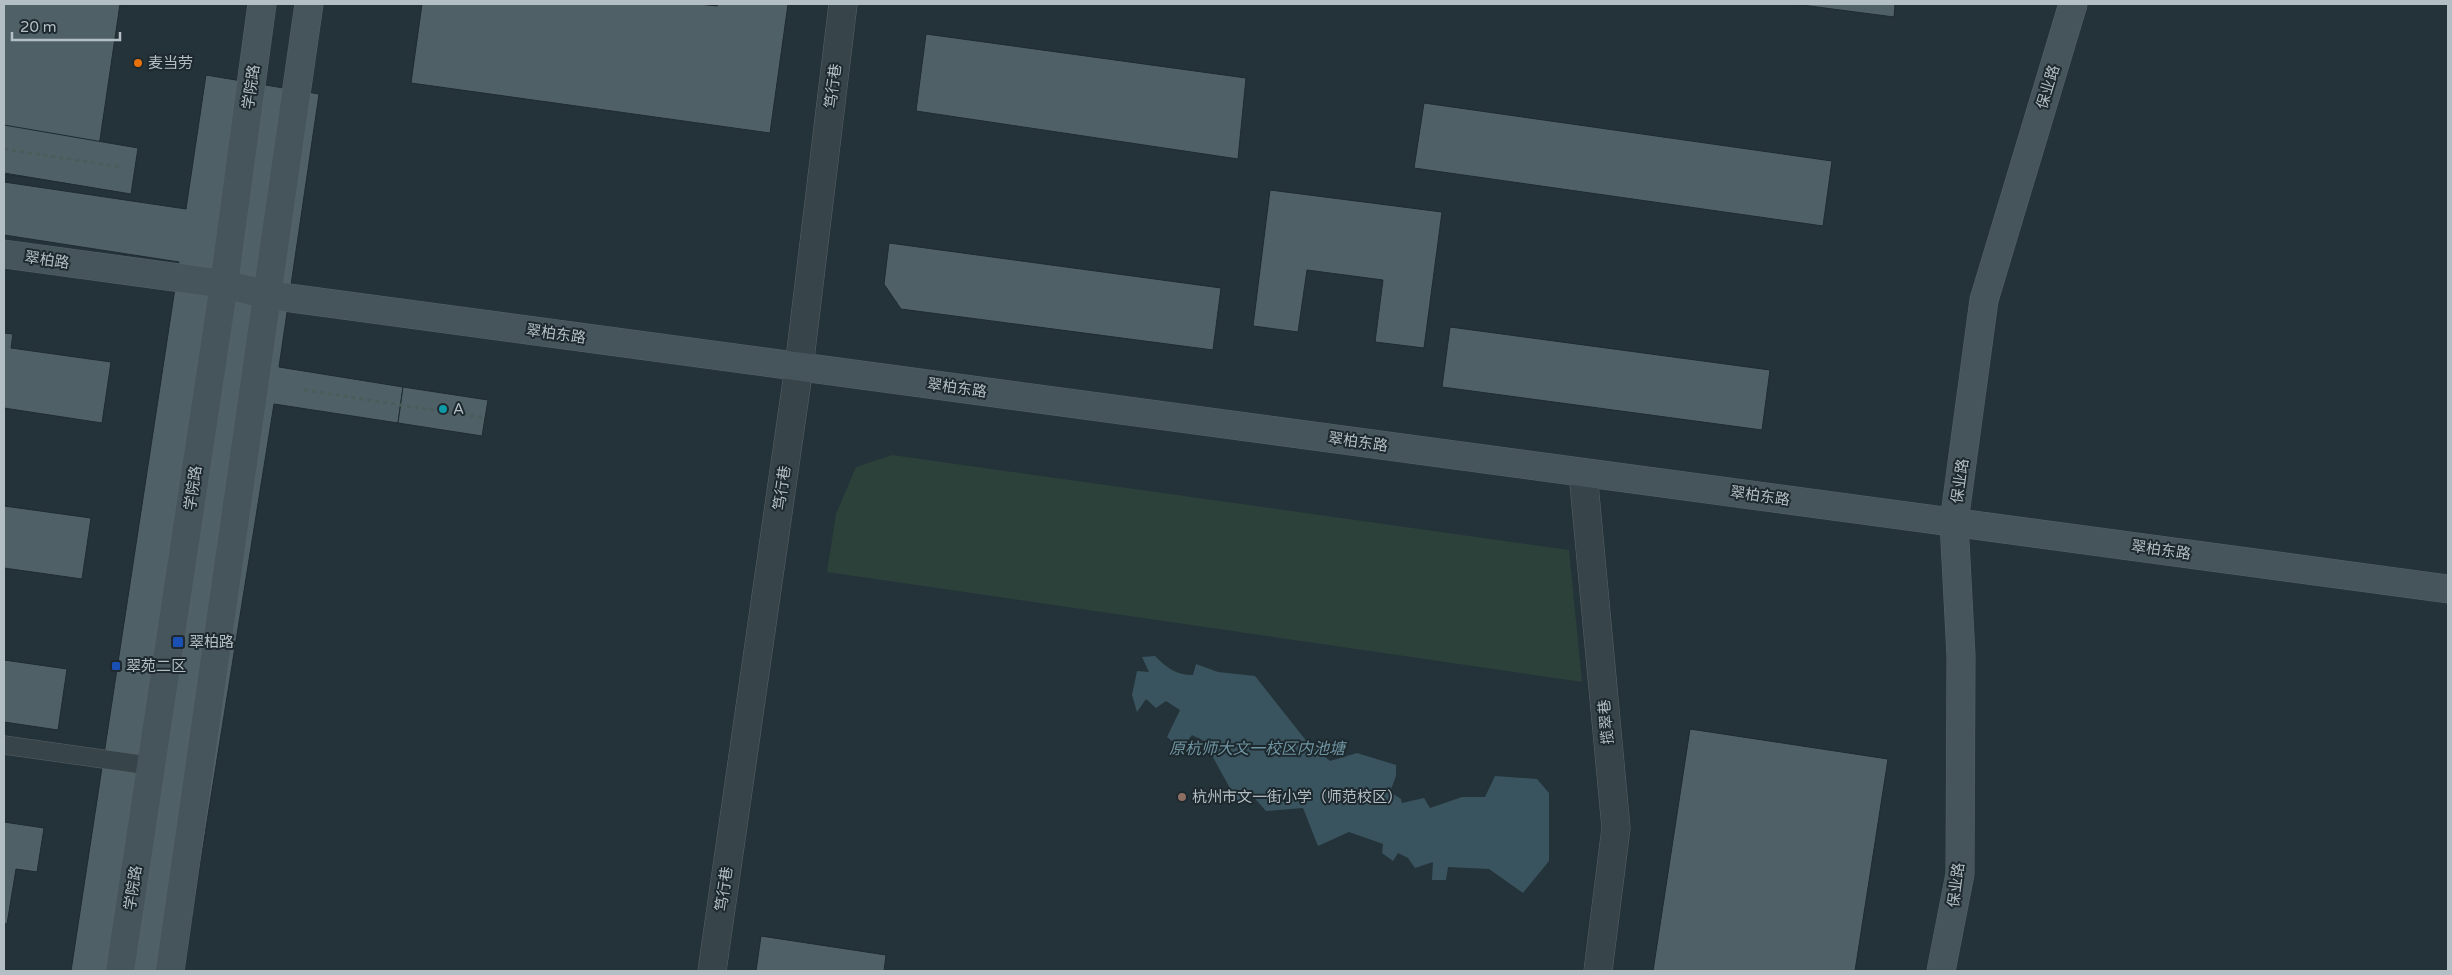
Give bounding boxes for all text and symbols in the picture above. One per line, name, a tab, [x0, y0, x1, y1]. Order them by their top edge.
scale bar	[12, 10, 120, 42]
text: 20 m	[20, 18, 57, 36]
place label: 麦当劳	[148, 54, 193, 72]
marker: 麦当劳	[132, 57, 144, 69]
street label: 学院路	[239, 63, 263, 111]
street label: 笃行巷	[821, 63, 845, 109]
street label: 保业路	[2033, 63, 2063, 111]
street label: 翠柏路	[23, 248, 71, 272]
street label: 翠柏东路	[525, 321, 587, 347]
street label: 翠柏东路	[926, 375, 988, 401]
place label: A	[453, 400, 464, 418]
marker: A	[437, 403, 449, 415]
street label: 翠柏东路	[1327, 429, 1389, 455]
street label: 保业路	[1948, 457, 1972, 505]
street label: 学院路	[181, 464, 205, 512]
street label: 笃行巷	[770, 464, 794, 512]
street label: 翠柏东路	[1729, 483, 1791, 509]
street label: 翠柏东路	[2130, 537, 2192, 563]
place label: 翠柏路	[189, 633, 234, 651]
marker: 翠柏路	[171, 635, 185, 649]
place label: 翠苑二区	[126, 657, 186, 675]
marker: 翠苑二区	[110, 660, 122, 672]
street label: 揽翠巷	[1595, 699, 1617, 745]
water label: 原杭师大文一校区内池塘	[1169, 739, 1348, 759]
place label: 杭州市文一街小学（师范校区）	[1192, 788, 1402, 806]
marker: 杭州市文一街小学（师范校区）	[1176, 791, 1188, 803]
street label: 保业路	[1944, 862, 1968, 908]
street label: 学院路	[121, 864, 145, 912]
street label: 笃行巷	[712, 865, 736, 913]

